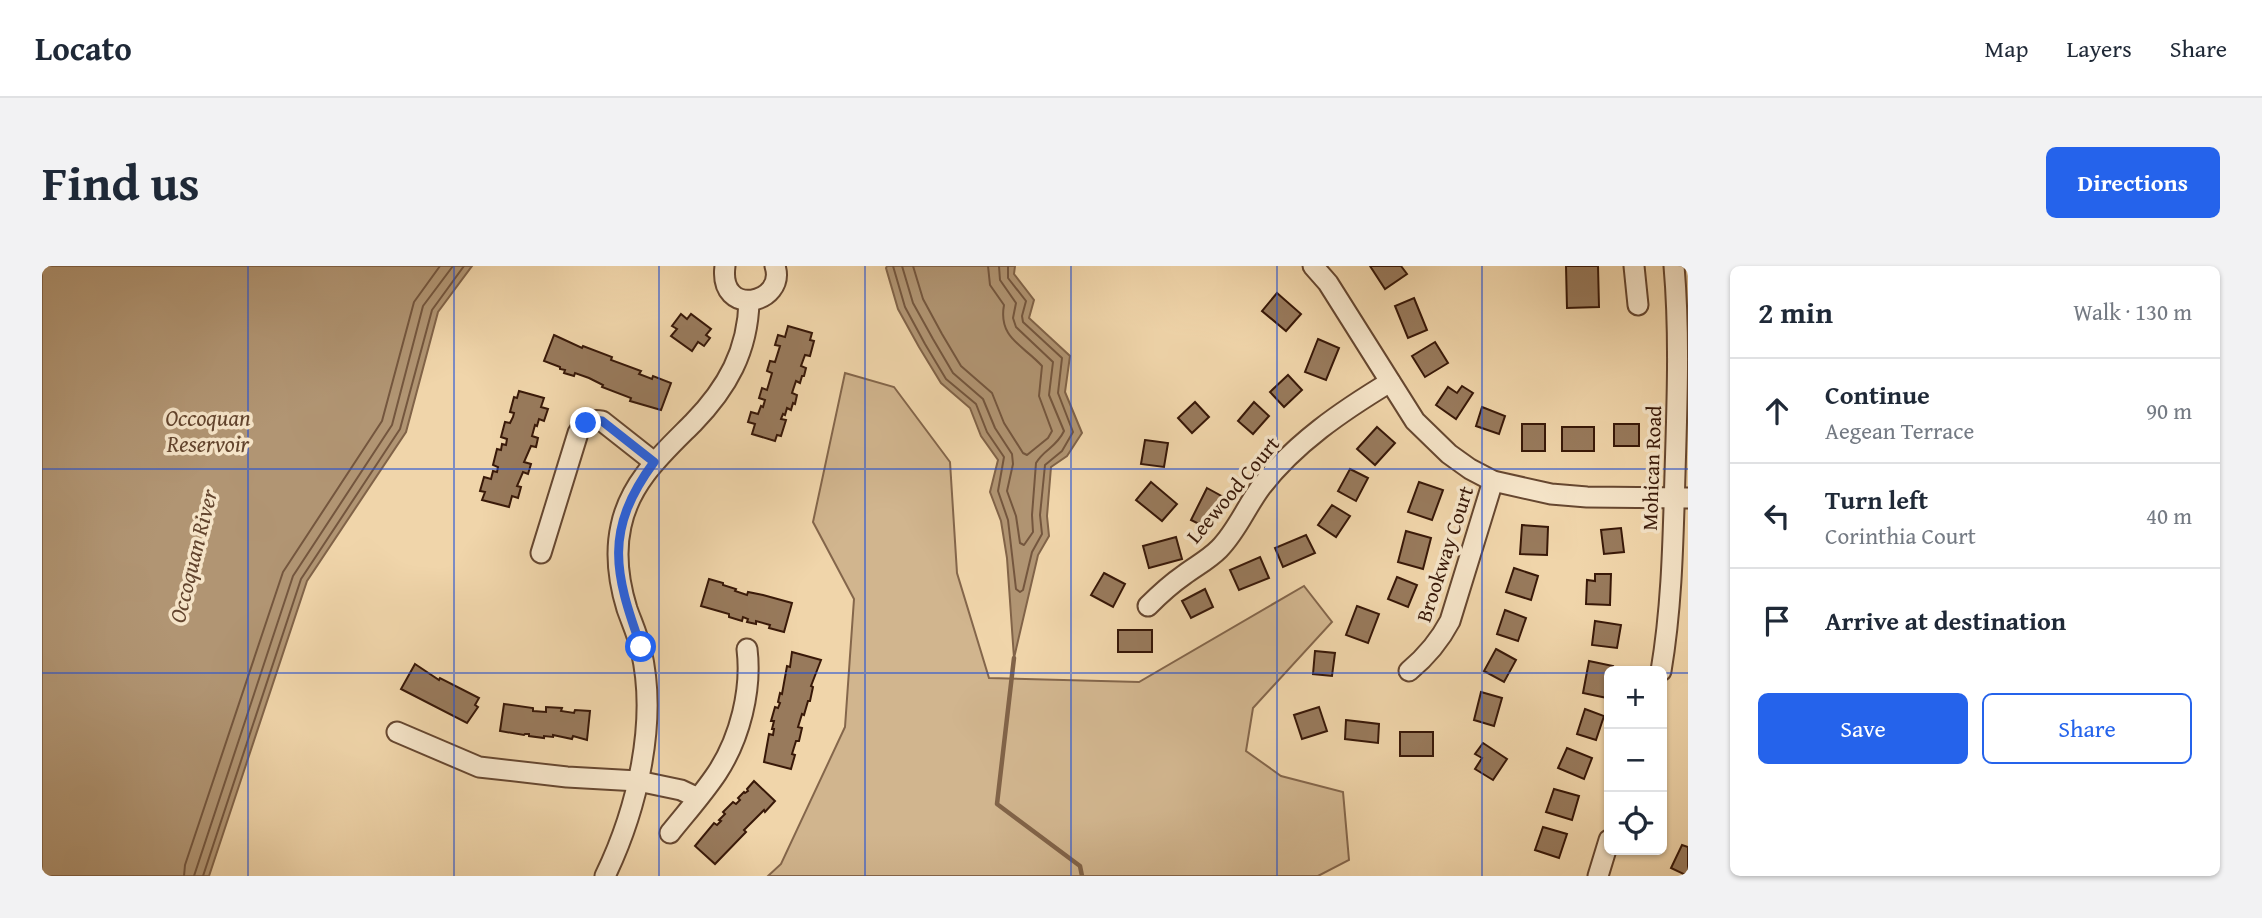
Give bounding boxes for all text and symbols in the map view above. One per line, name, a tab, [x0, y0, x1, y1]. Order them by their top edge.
text: Locato	[35, 24, 132, 72]
text: Map	[1985, 31, 2028, 66]
text: Layers	[2066, 31, 2132, 66]
text: Share	[2170, 31, 2227, 66]
text: Find us	[42, 146, 200, 218]
button: Directions	[2046, 147, 2220, 218]
text: 2 min	[1758, 290, 1833, 334]
text: Walk · 130 m	[2073, 295, 2192, 328]
text: Continue	[1825, 375, 1930, 414]
icon: ahead	[1758, 392, 1796, 430]
text: 90 m	[2146, 394, 2192, 427]
water label: Occoquan Reservoir	[165, 401, 251, 460]
street label: Mohican Road	[1634, 404, 1669, 531]
route end	[570, 407, 601, 438]
text: Aegean Terrace	[1825, 414, 1974, 447]
street label: Leewood Court	[1179, 429, 1287, 550]
text: Turn left	[1825, 480, 1928, 519]
street label: Brookway Court	[1408, 481, 1481, 626]
water label: Occoquan River	[160, 484, 225, 626]
icon: left	[1758, 497, 1796, 535]
text: 40 m	[2146, 499, 2192, 532]
text: Corinthia Court	[1825, 519, 1976, 552]
text: Arrive at destination	[1825, 601, 2066, 640]
icon: arrive	[1758, 602, 1796, 640]
route start	[625, 631, 656, 662]
map controls	[1604, 666, 1667, 855]
button: +	[1604, 666, 1667, 729]
button: Save	[1758, 693, 1968, 764]
button: Share	[1982, 693, 2192, 764]
button: −	[1604, 729, 1667, 792]
button: locate	[1604, 792, 1667, 855]

